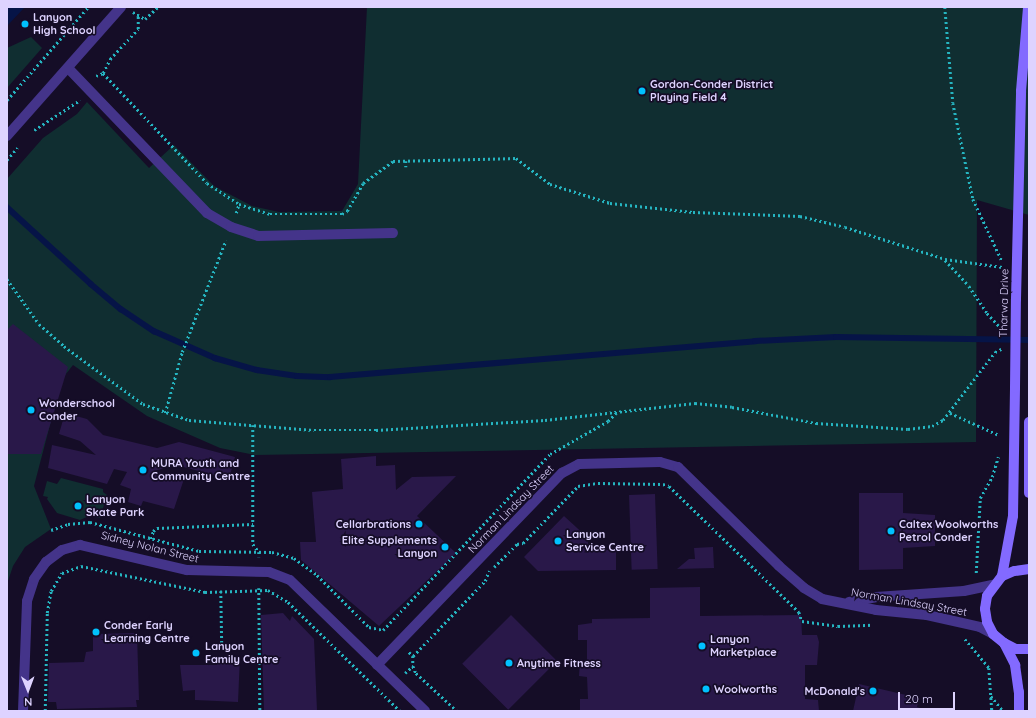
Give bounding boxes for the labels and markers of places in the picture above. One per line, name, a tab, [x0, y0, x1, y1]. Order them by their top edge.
place label: Lanyon High School	[33, 11, 95, 37]
marker: Lanyon High School	[20, 19, 30, 29]
place label: Gordon-Conder District Playing Field 4	[650, 78, 773, 104]
marker: Gordon-Conder District Playing Field 4	[637, 86, 647, 96]
place label: Wonderschool Conder	[39, 397, 115, 423]
marker: Wonderschool Conder	[26, 405, 36, 415]
place label: MURA Youth and Community Centre	[151, 457, 250, 483]
marker: MURA Youth and Community Centre	[138, 465, 148, 475]
place label: Lanyon Skate Park	[86, 493, 144, 519]
marker: Lanyon Skate Park	[73, 501, 83, 511]
place label: Cellarbrations	[336, 517, 411, 531]
place label: Caltex Woolworths Petrol Conder	[899, 518, 998, 544]
marker: Cellarbrations	[414, 519, 424, 529]
marker: Caltex Woolworths Petrol Conder	[886, 526, 896, 536]
place label: Lanyon Service Centre	[566, 528, 644, 554]
place label: Elite Supplements Lanyon	[342, 534, 437, 560]
marker: Lanyon Service Centre	[553, 536, 563, 546]
marker: Elite Supplements Lanyon	[440, 542, 450, 552]
place label: Conder Early Learning Centre	[104, 619, 190, 645]
marker: Conder Early Learning Centre	[91, 627, 101, 637]
place label: Lanyon Marketplace	[710, 633, 777, 659]
place label: Lanyon Family Centre	[205, 640, 278, 666]
marker: Lanyon Marketplace	[697, 641, 707, 651]
marker: Lanyon Family Centre	[190, 647, 202, 659]
place label: Anytime Fitness	[517, 656, 601, 670]
marker: Anytime Fitness	[504, 658, 514, 668]
place label: Woolworths	[714, 682, 777, 696]
marker: Woolworths	[701, 684, 711, 694]
place label: McDonald's	[805, 684, 865, 698]
marker: McDonald's	[868, 686, 878, 696]

